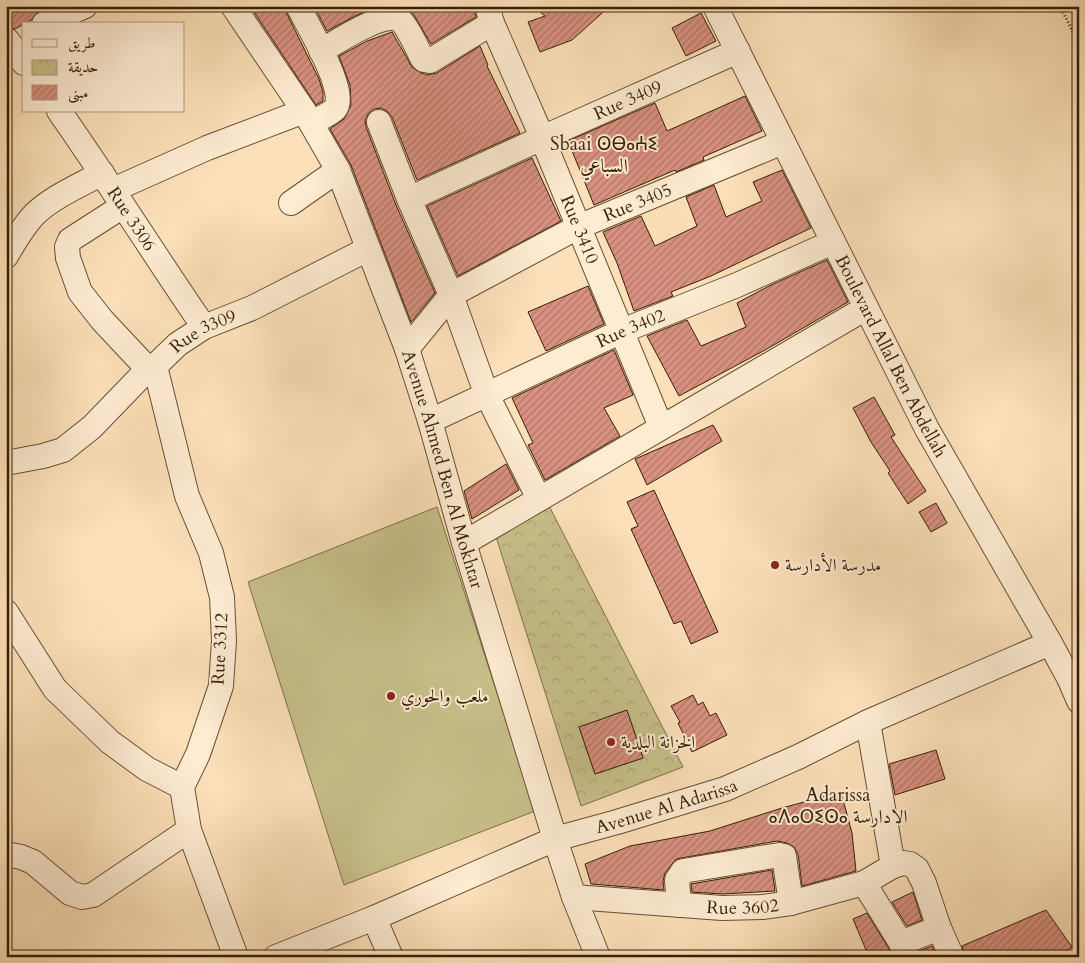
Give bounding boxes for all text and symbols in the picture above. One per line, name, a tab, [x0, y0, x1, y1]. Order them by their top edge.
legend	[22, 22, 185, 112]
text: طريق	[68, 33, 95, 53]
text: حديقة	[68, 57, 98, 77]
street label: Rue 3409	[589, 74, 666, 126]
text: مبنى	[68, 83, 88, 104]
district label: Sbaai ⵙⴱⴰⵄⵉ السباعي	[550, 131, 658, 181]
street label: Rue 3405	[599, 177, 676, 228]
street label: Rue 3306	[101, 182, 162, 256]
street label: Rue 3410	[554, 191, 605, 268]
street label: Boulevard Allal Ben Abdellah	[829, 251, 953, 462]
street label: Rue 3309	[164, 303, 240, 358]
street label: Rue 3402	[592, 303, 669, 354]
street label: Avenue Ahmed Ben Al Mokhtar	[396, 347, 490, 592]
place label: مدرسة الأدارسة	[785, 552, 881, 578]
marker: مدرسة الأدارسة	[769, 559, 781, 571]
street label: Rue 3312	[206, 612, 234, 686]
place label: ملعب والحوري	[401, 684, 488, 711]
marker: ملعب والحوري	[385, 690, 397, 702]
place label: الخزانة البلدية	[621, 730, 695, 755]
marker: الخزانة البلدية	[605, 736, 617, 748]
street label: Avenue Al Adarissa	[593, 772, 742, 840]
district label: Adarissa ⴰⴷⴰⵔⵉⵙⴰ الادارسة	[768, 782, 908, 830]
street label: Rue 3602	[706, 892, 780, 921]

